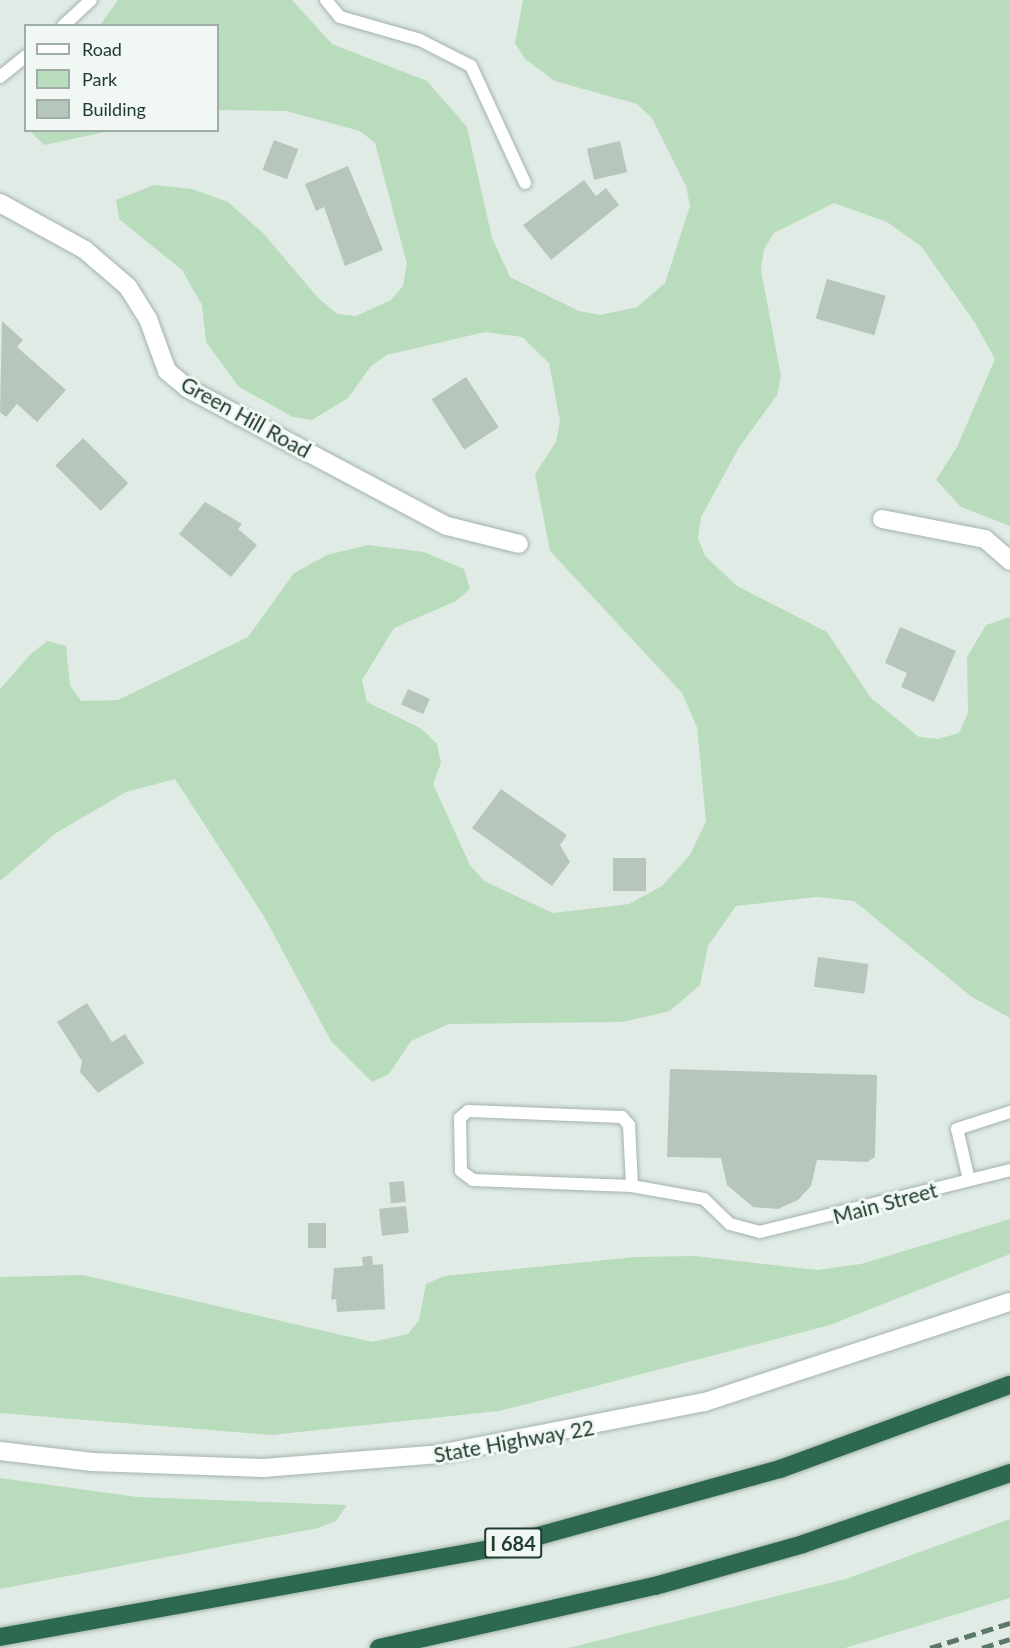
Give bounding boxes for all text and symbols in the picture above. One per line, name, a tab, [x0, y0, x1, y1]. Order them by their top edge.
legend	[24, 24, 219, 132]
text: Road	[82, 38, 122, 60]
text: Park	[82, 68, 117, 90]
text: Building	[82, 98, 146, 120]
street label: Green Hill Road	[177, 371, 315, 463]
street label: Main Street	[830, 1177, 940, 1229]
street label: State Highway 22	[431, 1414, 597, 1468]
road number: I 684	[483, 1526, 543, 1560]

